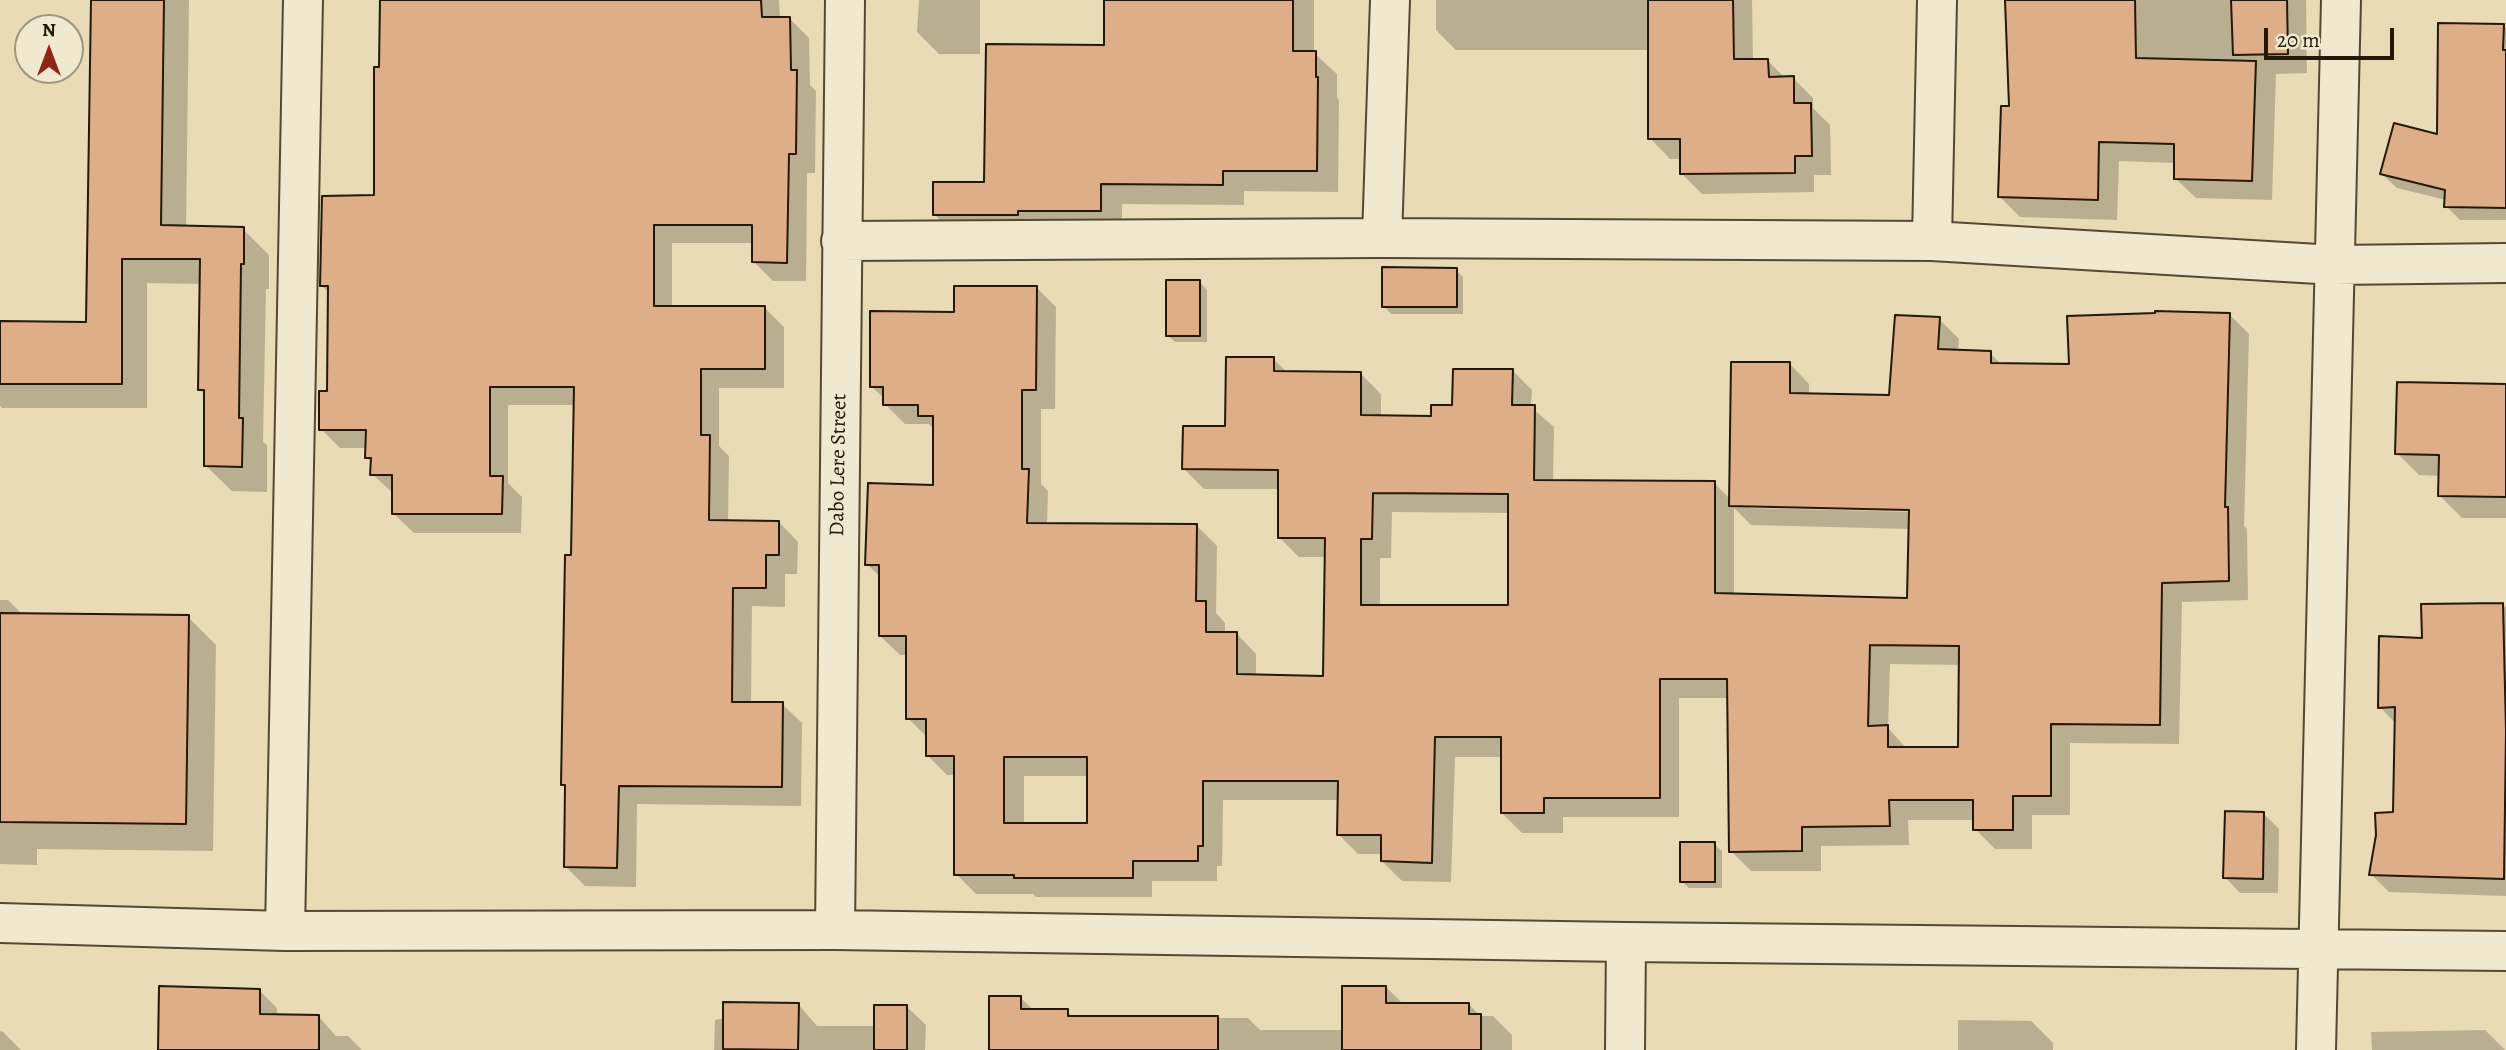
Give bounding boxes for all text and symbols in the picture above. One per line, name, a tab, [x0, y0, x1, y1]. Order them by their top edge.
north arrow	[14, 14, 84, 84]
scale bar	[2268, 14, 2398, 58]
text: N	[42, 17, 56, 43]
text: 20 m	[2277, 26, 2320, 54]
street label: Dabo Lere Street	[825, 393, 853, 537]

